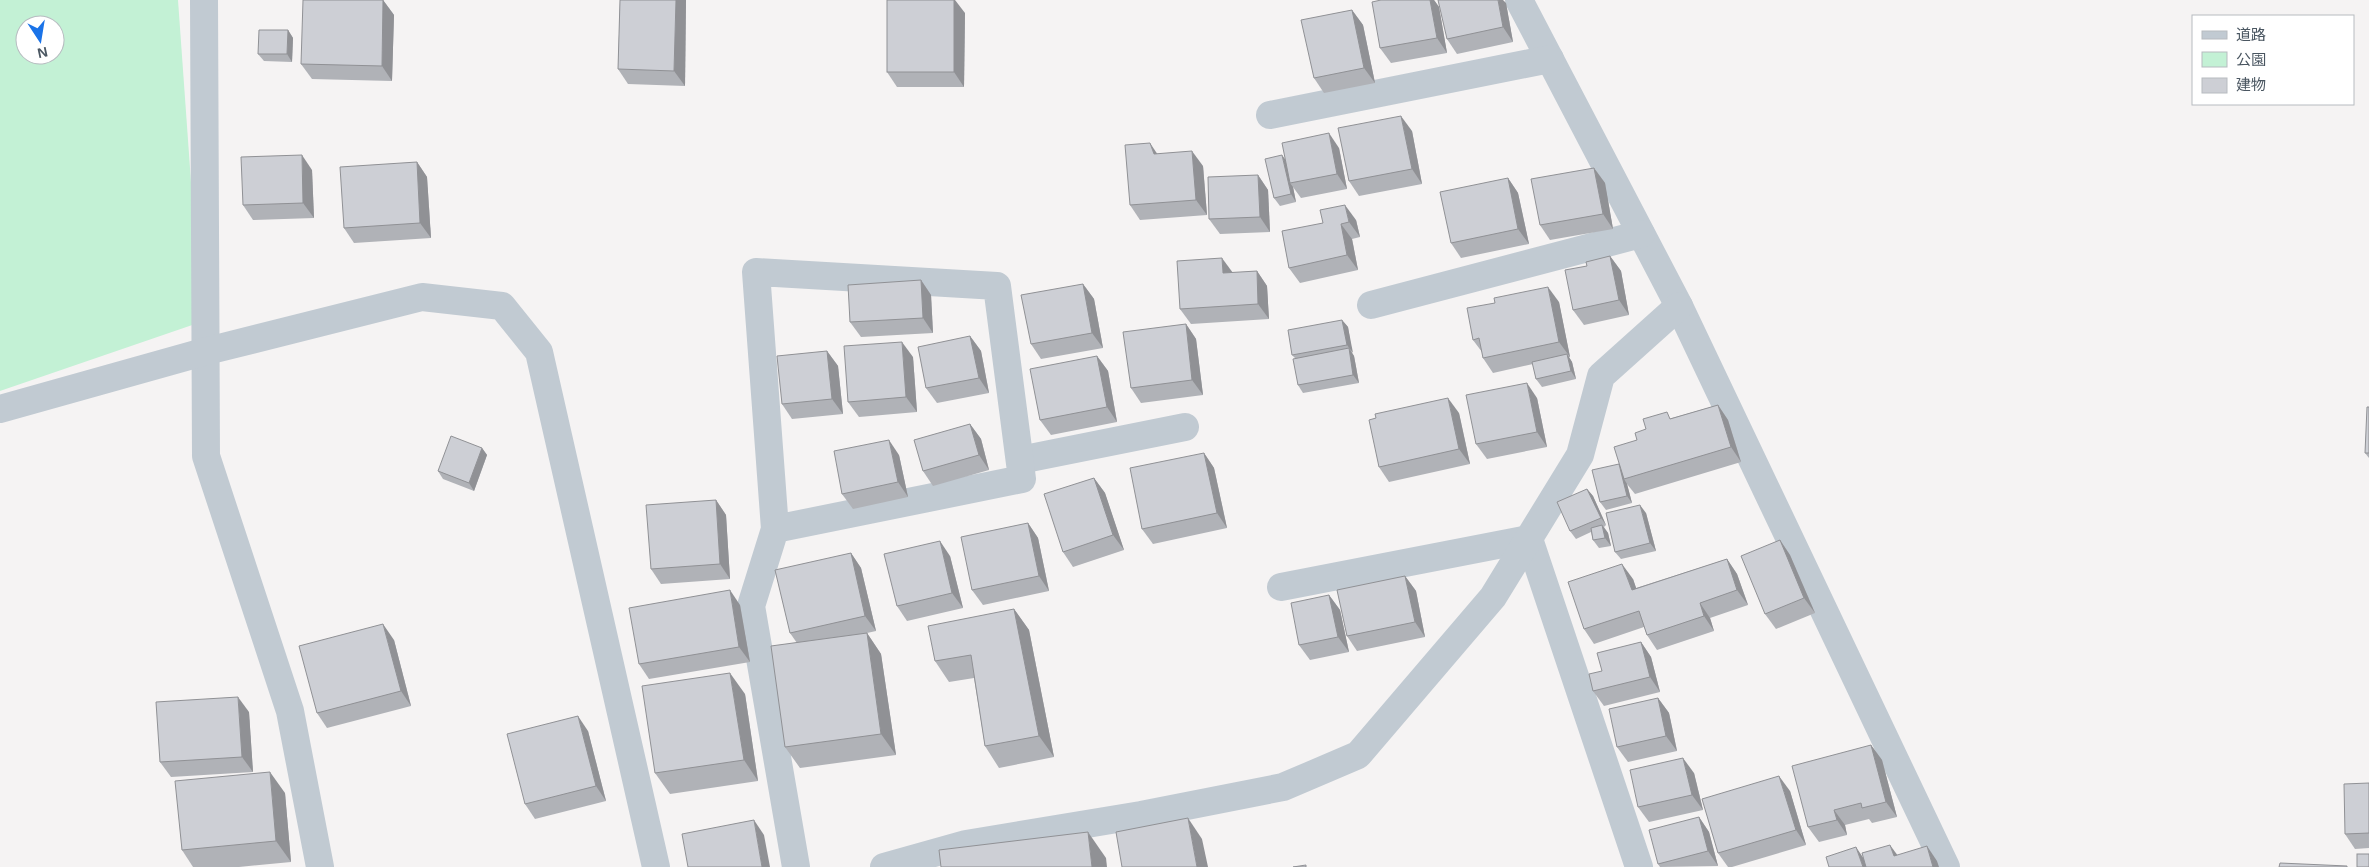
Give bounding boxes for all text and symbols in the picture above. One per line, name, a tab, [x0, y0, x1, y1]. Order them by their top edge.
north arrow	[15, 15, 65, 65]
legend	[2192, 15, 2354, 105]
text: 道路	[2236, 26, 2266, 43]
text: N	[36, 44, 49, 62]
text: 公園	[2236, 51, 2266, 68]
text: 建物	[2236, 76, 2266, 93]

